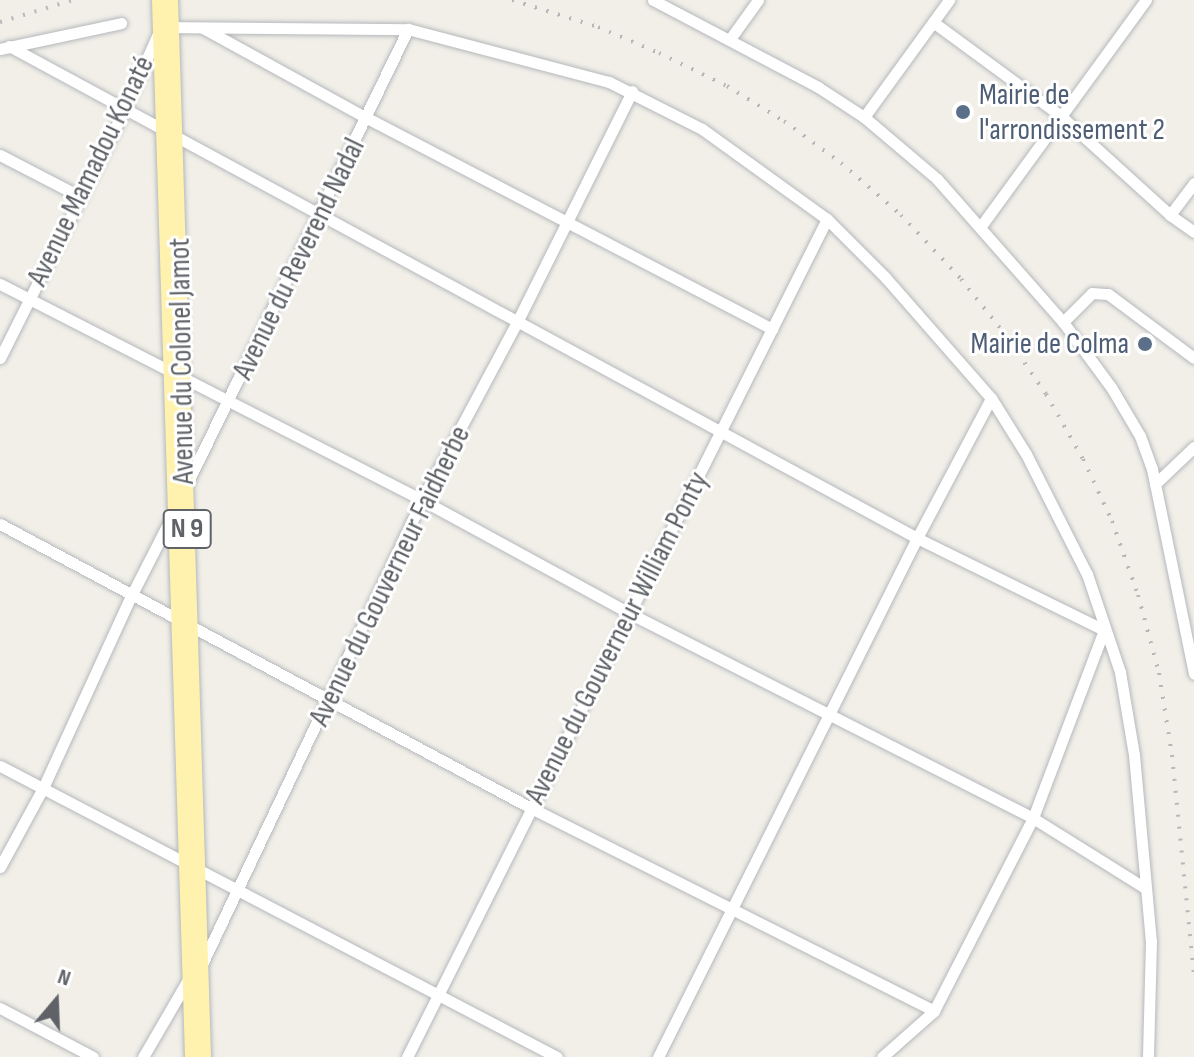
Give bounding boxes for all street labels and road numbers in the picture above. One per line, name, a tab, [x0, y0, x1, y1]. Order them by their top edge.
street label: Avenue Mamadou Konaté	[20, 50, 162, 292]
street label: Avenue du Reverend Nadal	[225, 133, 373, 385]
street label: Avenue du Colonel Jamot	[162, 237, 202, 485]
street label: Avenue du Gouverneur Faidherbe	[302, 420, 478, 732]
street label: Avenue du Gouverneur William Ponty	[517, 466, 717, 810]
road number: N 9	[161, 505, 213, 553]

